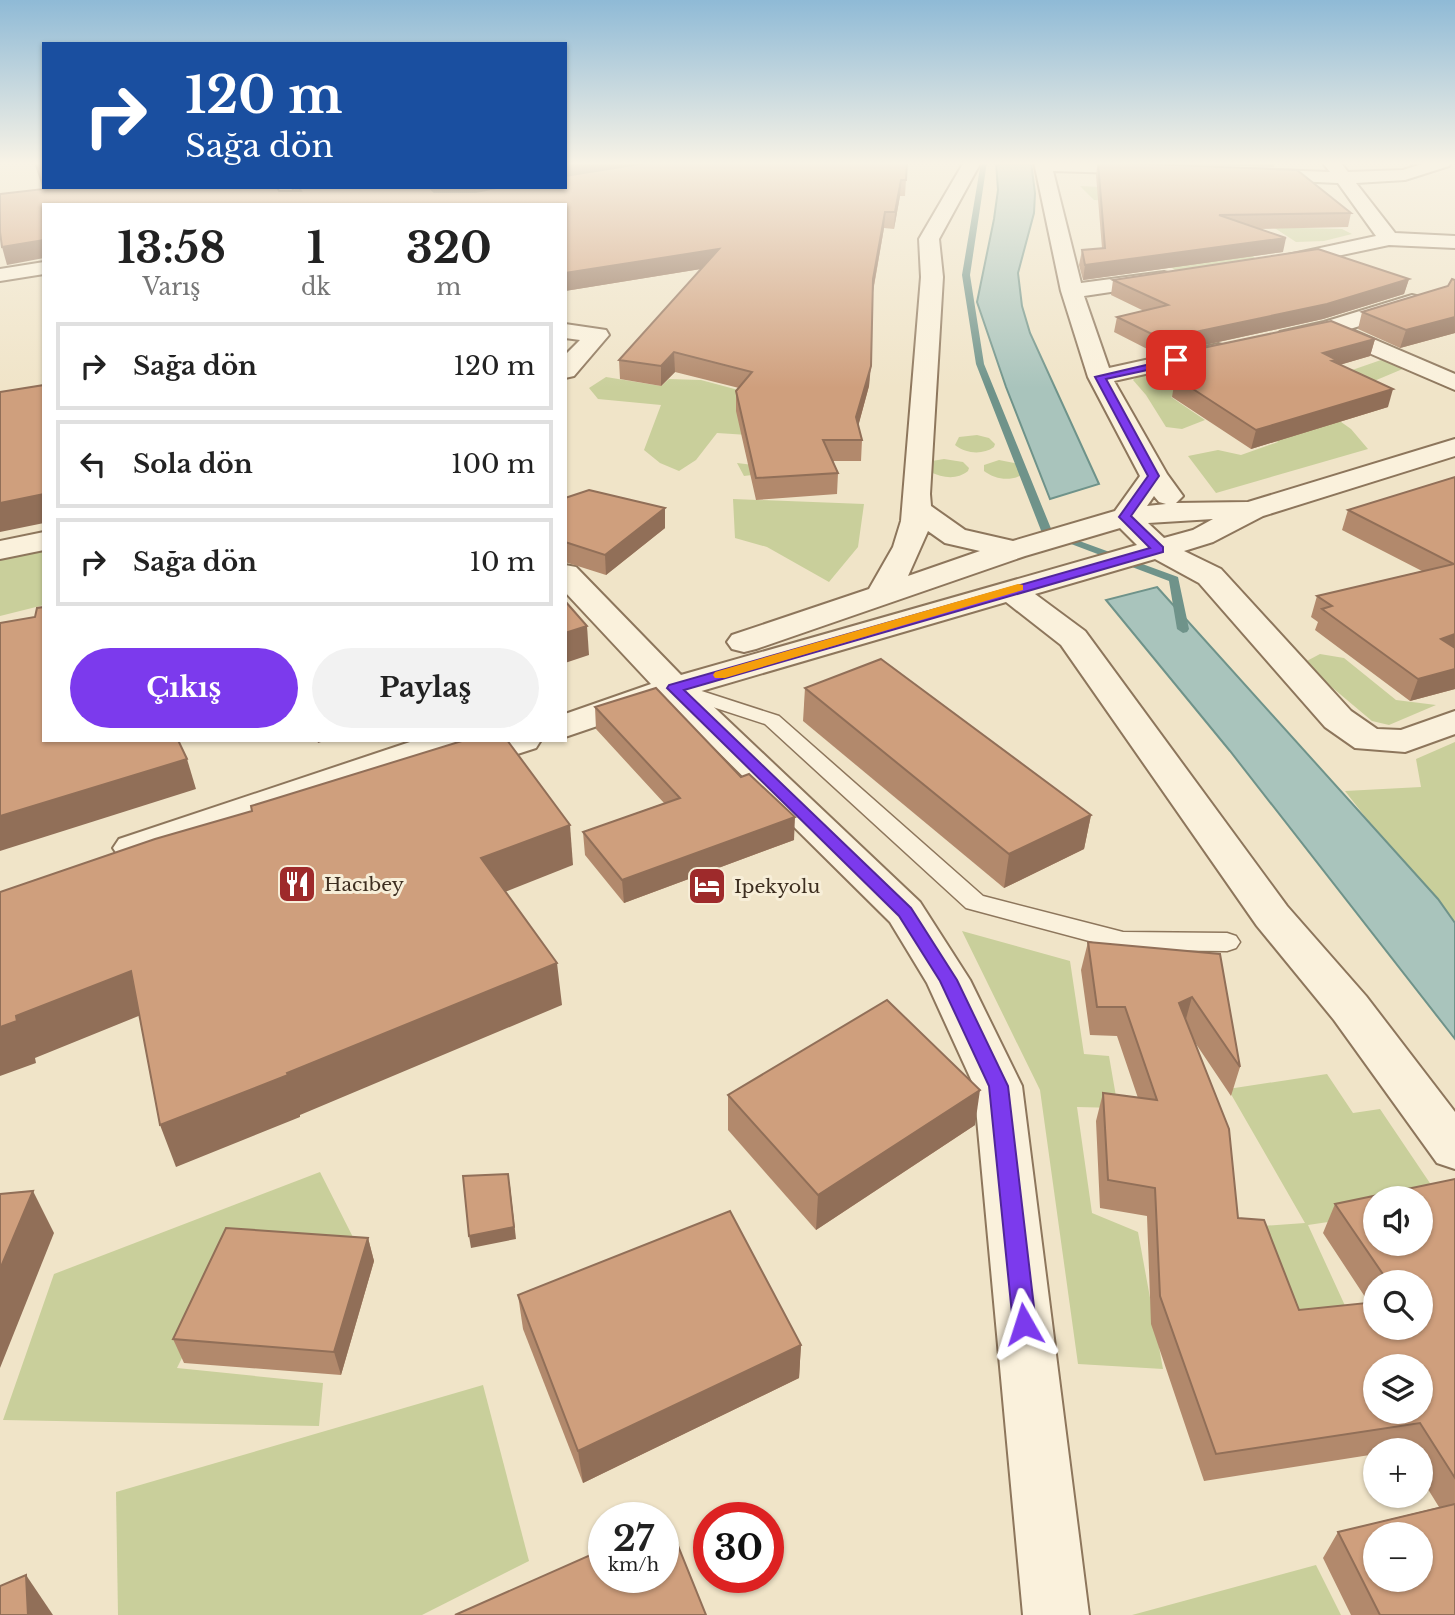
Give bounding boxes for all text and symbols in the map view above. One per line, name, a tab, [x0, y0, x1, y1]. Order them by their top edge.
text: 120 m	[185, 65, 343, 126]
icon: right	[70, 70, 161, 161]
text: Sağa dön	[185, 126, 334, 166]
text: 13:58	[117, 222, 226, 274]
text: 1	[307, 222, 325, 274]
text: 320	[406, 222, 492, 274]
text: Varış	[143, 273, 200, 301]
text: dk	[301, 273, 331, 301]
text: m	[437, 273, 461, 301]
pin	[1146, 330, 1206, 390]
icon: arrive	[1157, 341, 1195, 379]
icon: right	[74, 347, 112, 385]
text: Sağa dön	[133, 350, 257, 382]
text: 120 m	[453, 350, 535, 382]
icon: left	[74, 445, 112, 483]
text: Sola dön	[133, 448, 253, 480]
text: 100 m	[451, 448, 535, 480]
icon: right	[74, 543, 112, 581]
text: Sağa dön	[133, 546, 257, 578]
text: 10 m	[469, 546, 535, 578]
button: Çıkış	[70, 648, 298, 728]
button: Paylaş	[312, 648, 539, 728]
restaurant icon: Hacıbey	[276, 863, 318, 905]
hotel icon: Ipekyolu	[686, 865, 728, 907]
place label: Hacıbey	[324, 873, 404, 896]
place label: Ipekyolu	[734, 875, 820, 898]
map controls	[1363, 1186, 1433, 1592]
button: sound	[1363, 1186, 1433, 1256]
button: search	[1363, 1270, 1433, 1340]
position arrow	[987, 1287, 1061, 1361]
button: layers	[1363, 1354, 1433, 1424]
button: +	[1363, 1438, 1433, 1508]
speed limit sign: 30	[693, 1502, 784, 1593]
text: 27	[613, 1517, 654, 1560]
button: −	[1363, 1522, 1433, 1592]
text: km/h	[608, 1554, 659, 1576]

